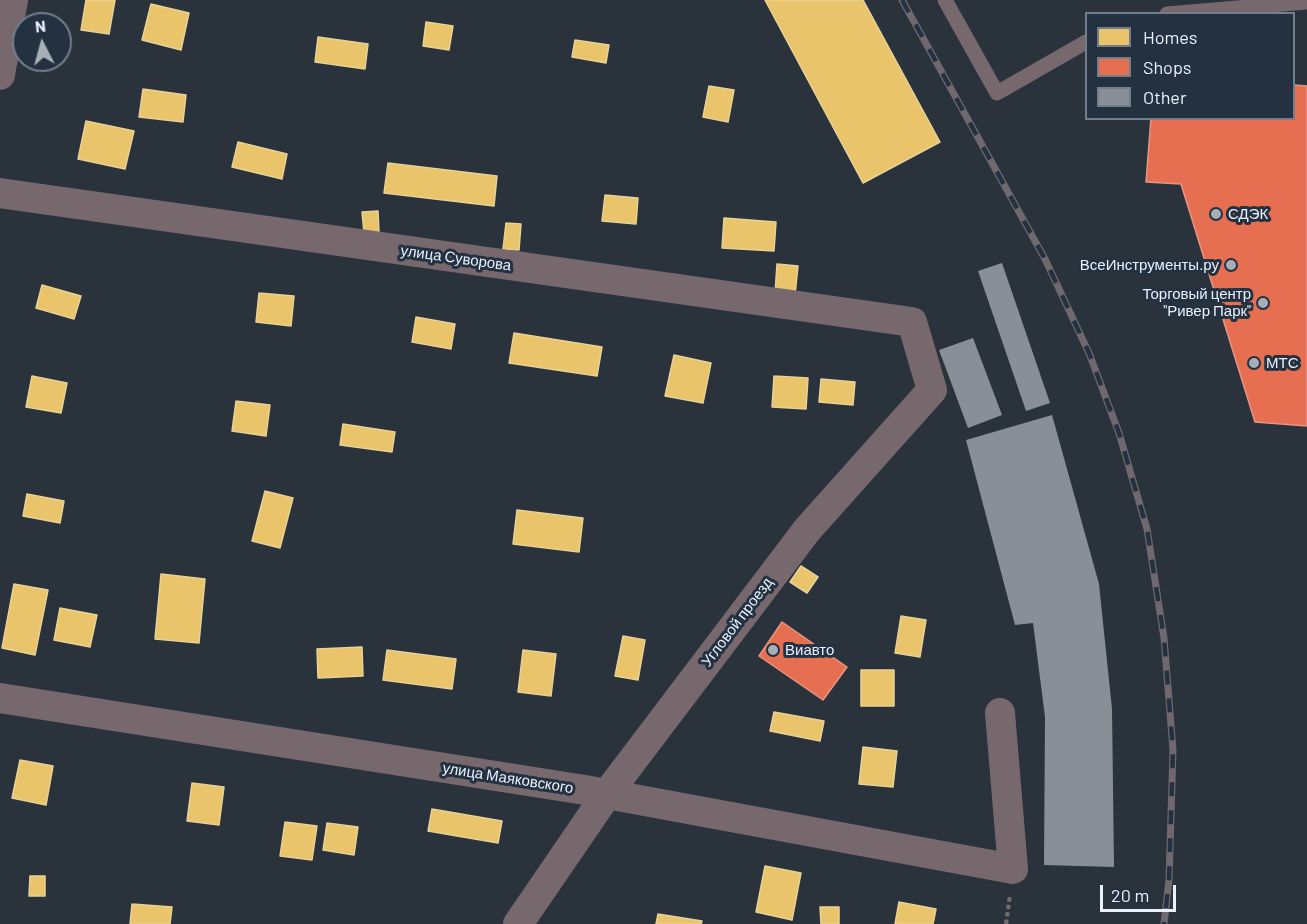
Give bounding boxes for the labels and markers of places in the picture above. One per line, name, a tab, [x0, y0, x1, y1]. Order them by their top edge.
place label: СДЭК	[1228, 205, 1268, 223]
marker: СДЭК	[1209, 207, 1223, 221]
place label: ВсеИнструменты.ру	[1080, 256, 1219, 274]
marker: ВсеИнструменты.ру	[1224, 258, 1238, 272]
place label: Торговый центр "Ривер Парк"	[1142, 285, 1251, 320]
marker: Торговый центр "Ривер Парк"	[1256, 296, 1270, 310]
place label: МТС	[1266, 354, 1298, 372]
marker: МТС	[1247, 356, 1261, 370]
place label: Виавто	[785, 641, 834, 659]
marker: Виавто	[766, 643, 780, 657]

